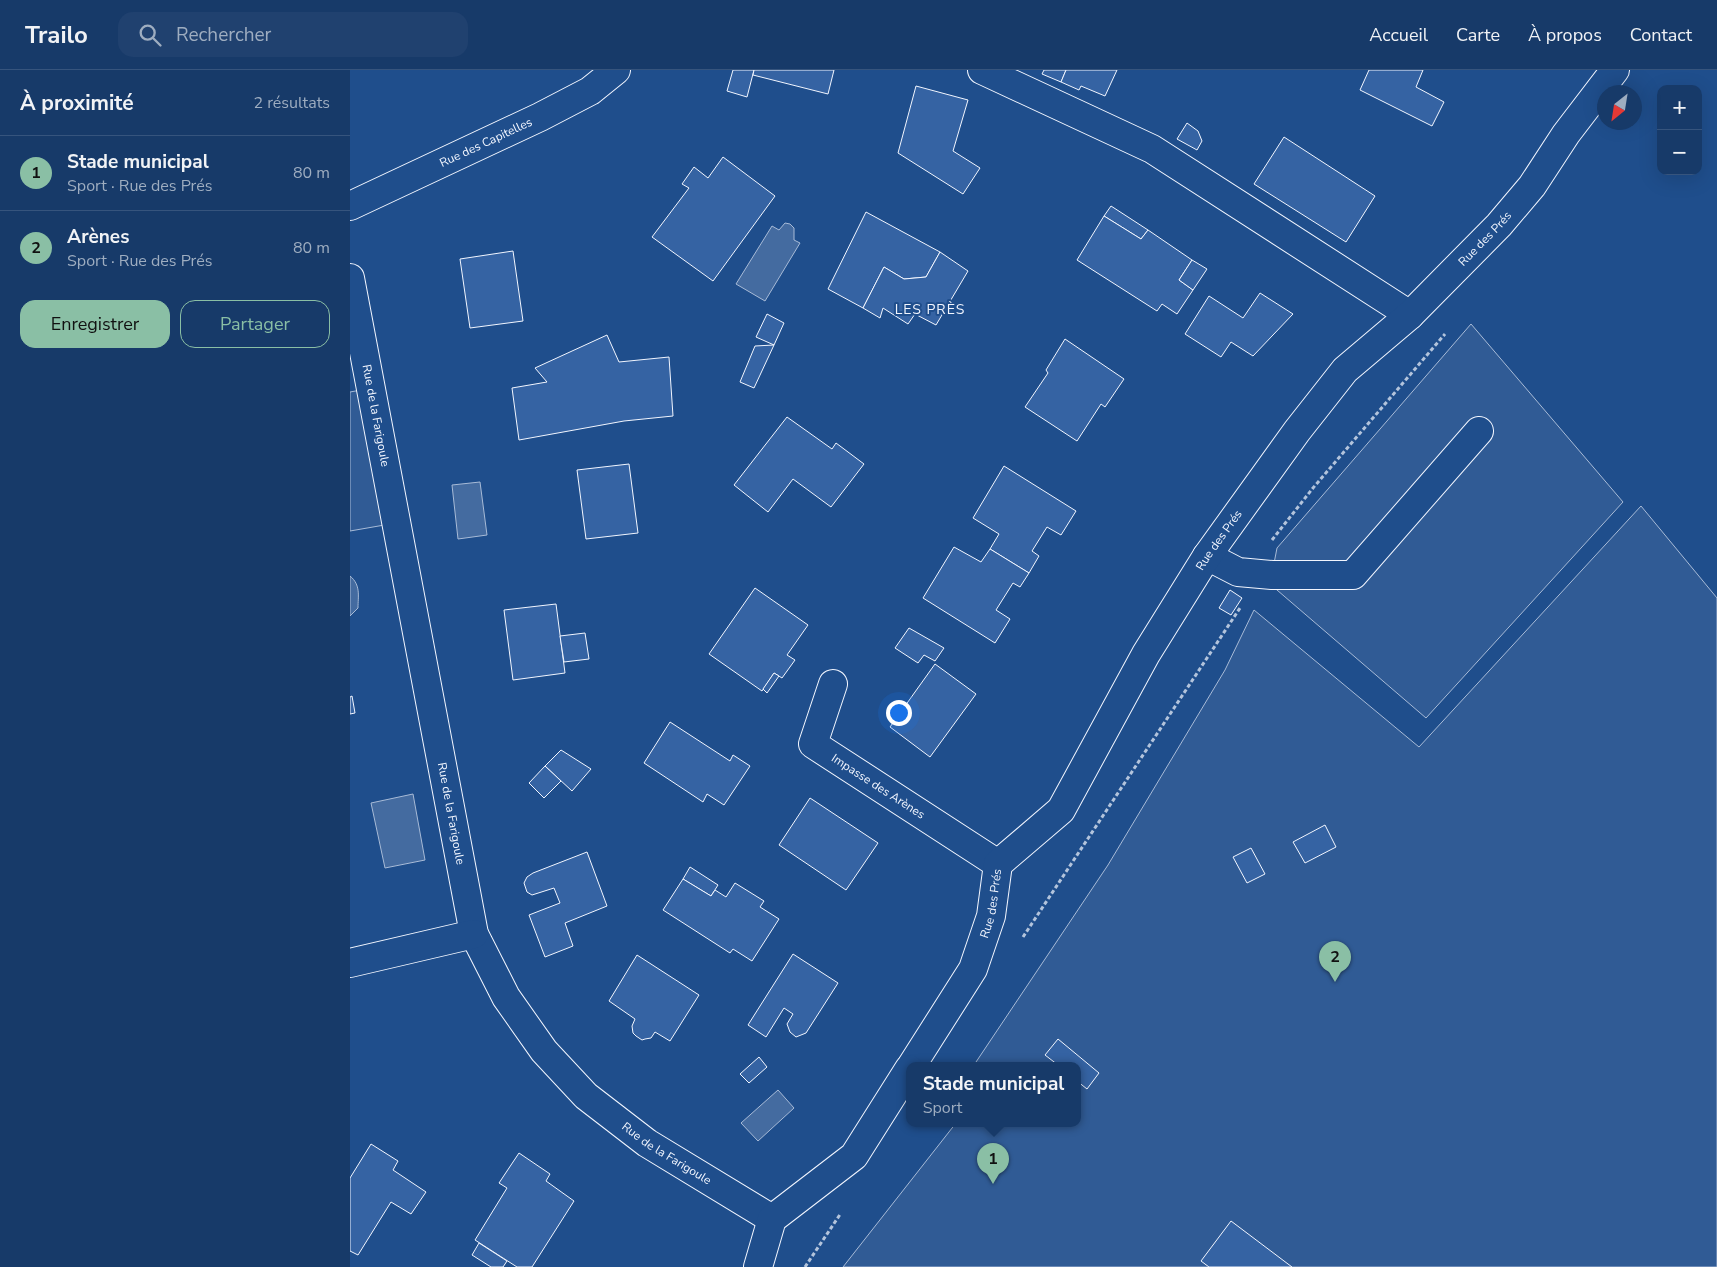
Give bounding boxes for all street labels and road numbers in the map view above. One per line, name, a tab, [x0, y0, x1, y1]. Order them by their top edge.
street label: Rue des Capitelles	[437, 114, 535, 171]
street label: Rue des Prés	[1455, 208, 1515, 270]
street label: Rue de la Farigoule	[358, 363, 394, 468]
street label: Rue des Prés	[1192, 507, 1246, 573]
street label: Impasse des Arènes	[828, 750, 928, 823]
street label: Rue de la Farigoule	[434, 761, 469, 866]
street label: Rue des Prés	[976, 868, 1005, 940]
street label: Rue de la Farigoule	[618, 1118, 714, 1188]

